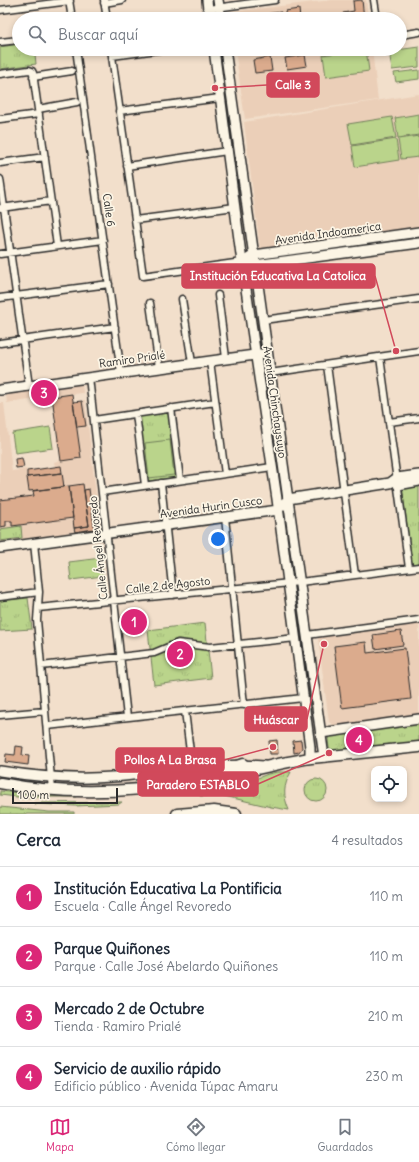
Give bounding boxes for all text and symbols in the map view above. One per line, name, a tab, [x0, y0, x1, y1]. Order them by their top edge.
search box	[12, 12, 407, 56]
icon: search	[26, 23, 48, 45]
text: Buscar aquí	[58, 25, 138, 44]
callout: Calle 3	[267, 73, 319, 97]
text: Calle 3	[275, 77, 311, 92]
street label: Calle 6	[100, 193, 118, 227]
street label: Avenida Indoamerica	[274, 219, 382, 247]
callout: Institución Educativa La Catolica	[182, 264, 375, 288]
text: Institución Educativa La Catolica	[190, 268, 366, 283]
street label: Avenida Chinchaysuyo	[260, 345, 290, 459]
street label: Ramiro Prialé	[98, 347, 166, 371]
pin: 3	[31, 378, 57, 408]
street label: Avenida Hurin Cusco	[159, 493, 263, 521]
street label: Calle Ángel Revoredo	[85, 495, 110, 601]
your location	[208, 529, 228, 549]
street label: Calle 2 de Agosto	[125, 574, 211, 596]
pin: 1	[121, 607, 147, 637]
pin: 2	[167, 639, 193, 669]
callout: Huáscar	[245, 707, 307, 731]
text: Huáscar	[253, 712, 299, 727]
pin: 4	[346, 725, 372, 755]
callout: Pollos A La Brasa	[116, 748, 224, 772]
text: Pollos A La Brasa	[124, 752, 216, 767]
map controls	[371, 766, 407, 802]
button: locate	[371, 766, 407, 802]
callout: Paradero ESTABLO	[138, 772, 258, 796]
text: Paradero ESTABLO	[146, 777, 250, 792]
scale bar	[12, 786, 118, 805]
text: 100 m	[18, 788, 49, 802]
text: Cerca	[16, 829, 61, 851]
text: 4 resultados	[331, 832, 403, 849]
text: Institución Educativa La Pontificia	[54, 879, 282, 898]
text: 1	[26, 888, 32, 905]
text: 110 m	[370, 888, 403, 905]
text: Escuela · Calle Ángel Revoredo	[54, 898, 232, 915]
text: Parque Quiñones	[54, 939, 170, 958]
text: 2	[25, 948, 33, 965]
text: 110 m	[370, 948, 403, 965]
text: Parque · Calle José Abelardo Quiñones	[54, 958, 278, 975]
text: Mercado 2 de Octubre	[54, 999, 204, 1018]
text: 3	[25, 1008, 33, 1025]
text: 210 m	[368, 1008, 403, 1025]
text: Tienda · Ramiro Prialé	[54, 1018, 181, 1035]
text: Servicio de auxilio rápido	[54, 1059, 221, 1078]
text: 4	[25, 1068, 33, 1085]
text: 230 m	[365, 1068, 403, 1085]
text: Edificio público · Avenida Túpac Amaru	[54, 1078, 278, 1095]
tab: Mapa	[46, 1116, 74, 1154]
tab: Cómo llegar	[166, 1116, 225, 1154]
tab: Guardados	[318, 1116, 373, 1154]

